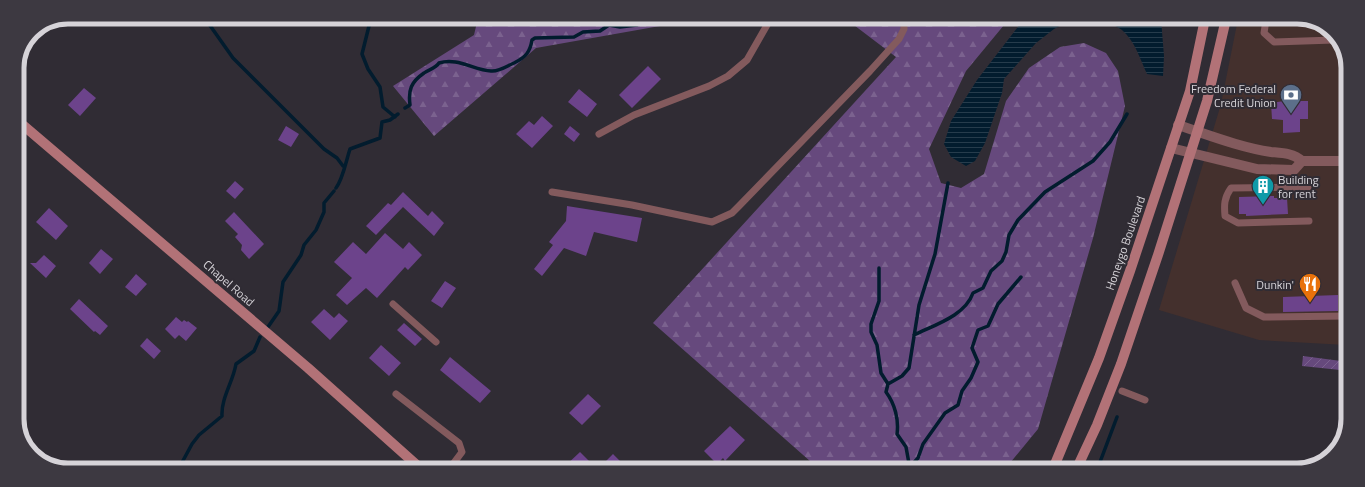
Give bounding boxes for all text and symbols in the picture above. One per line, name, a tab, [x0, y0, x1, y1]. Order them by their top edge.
place label: Freedom Federal Credit Union	[1191, 79, 1276, 112]
bank icon: Freedom Federal Credit Union	[1278, 82, 1304, 115]
place label: Building for rent	[1278, 170, 1319, 203]
building icon: Building for rent	[1250, 173, 1276, 206]
street label: Honeygo Boulevard	[1100, 193, 1150, 293]
street label: Chapel Road	[199, 255, 259, 311]
restaurant icon: Dunkin'	[1297, 271, 1323, 304]
place label: Dunkin'	[1256, 275, 1294, 294]

